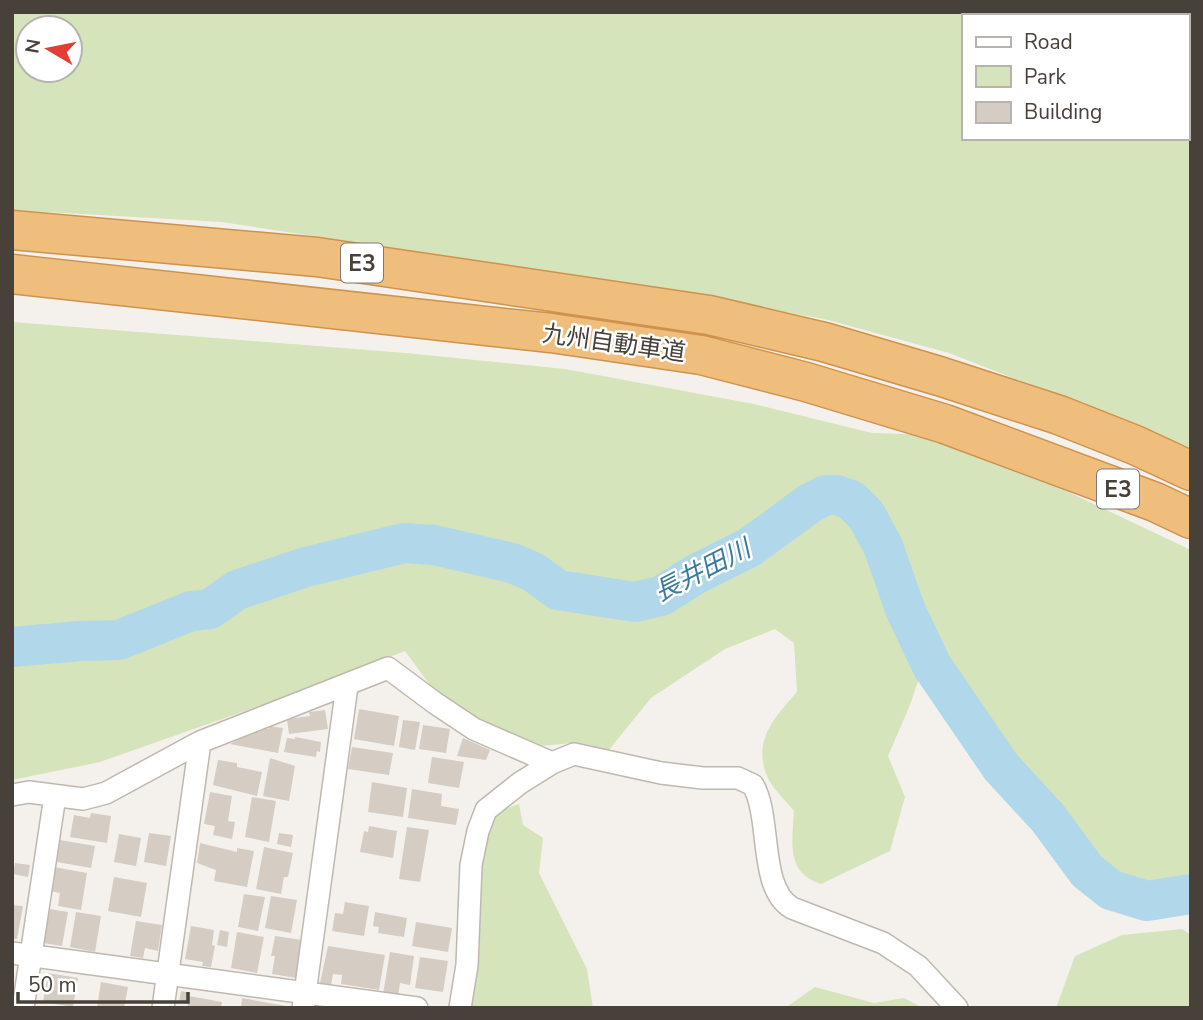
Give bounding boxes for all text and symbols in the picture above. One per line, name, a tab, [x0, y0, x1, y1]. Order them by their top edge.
north arrow	[14, 14, 84, 84]
legend	[962, 14, 1189, 140]
text: Road	[1024, 28, 1073, 56]
text: N	[19, 37, 47, 55]
text: Park	[1024, 63, 1066, 91]
text: Building	[1024, 98, 1102, 126]
road number: E3	[341, 244, 383, 282]
street label: 九州自動車道	[540, 317, 688, 369]
road number: E3	[1097, 470, 1139, 509]
water label: 長井田川	[648, 530, 759, 610]
scale bar	[18, 960, 187, 1004]
text: 50 m	[28, 971, 77, 999]

